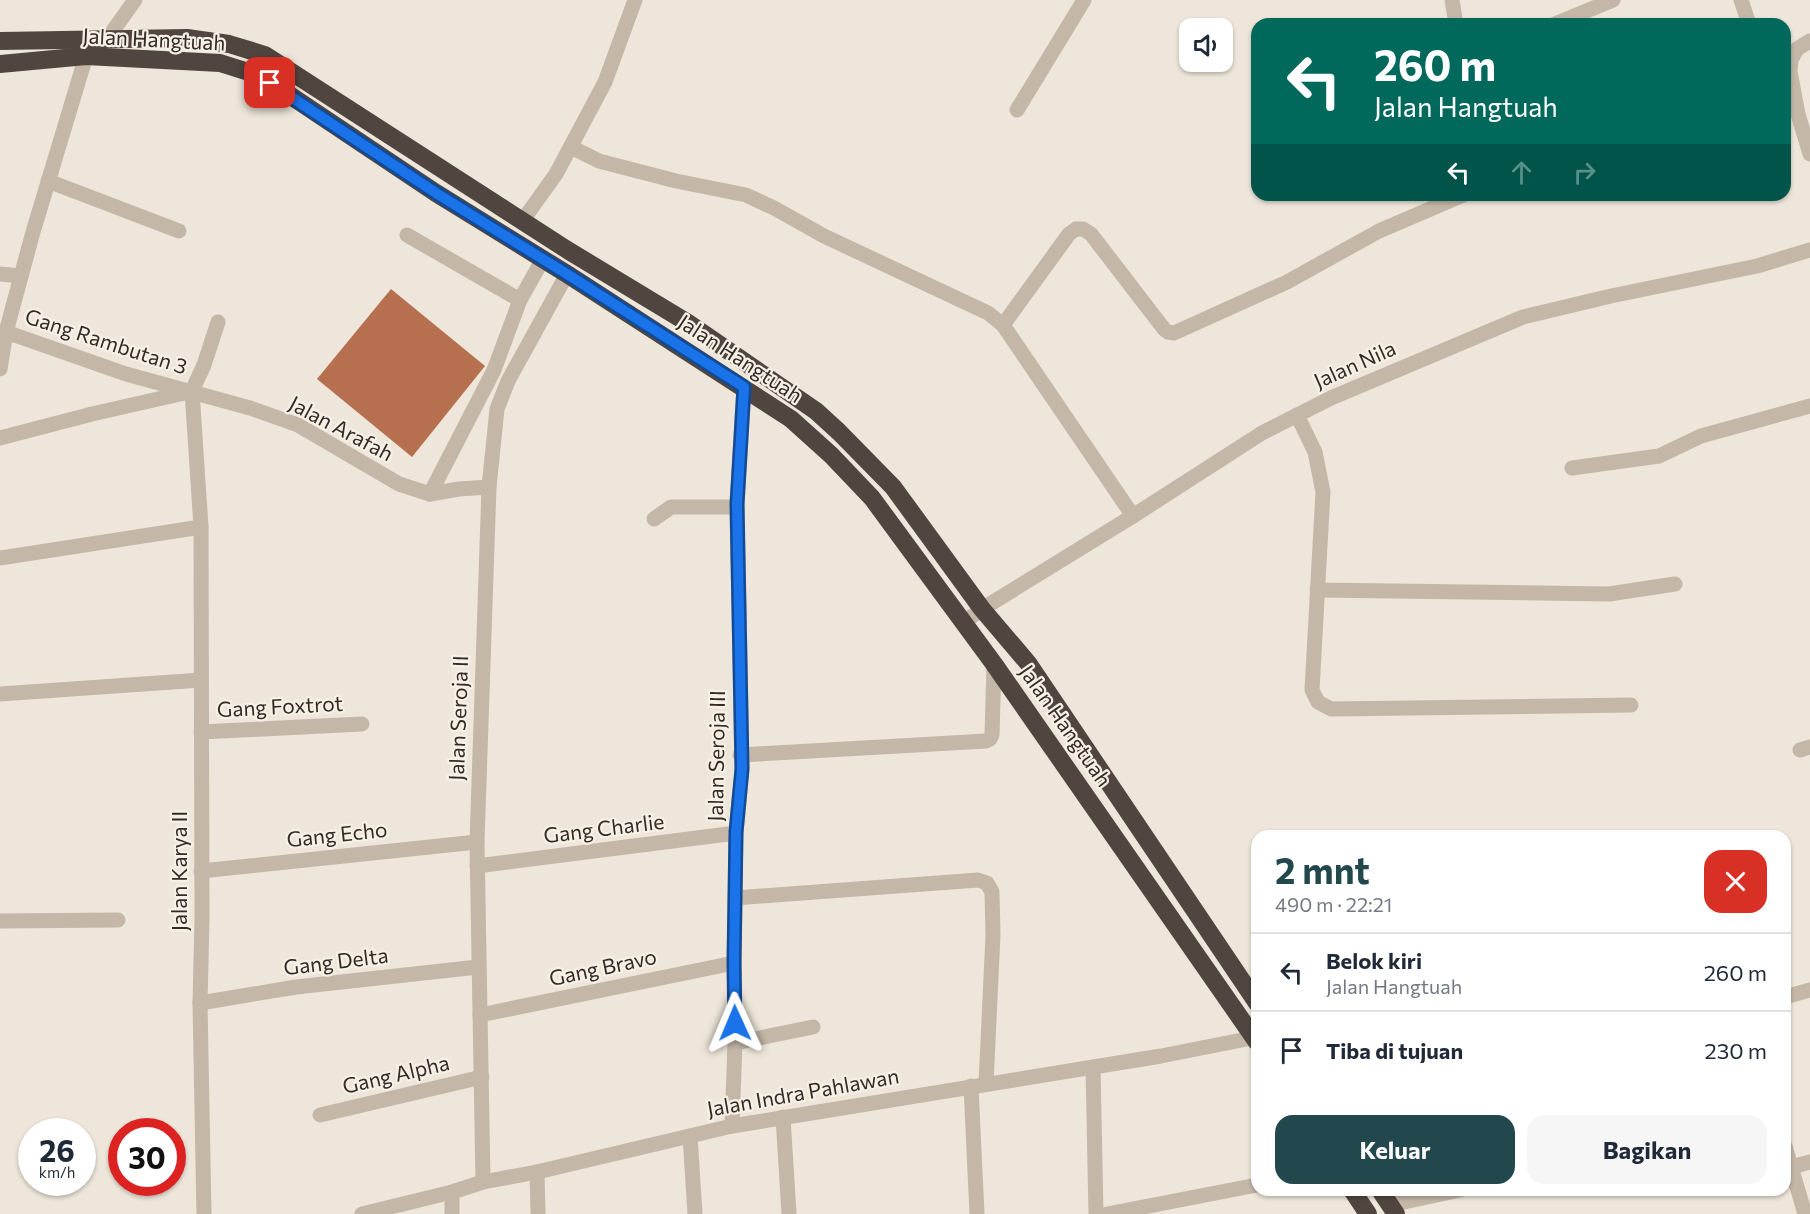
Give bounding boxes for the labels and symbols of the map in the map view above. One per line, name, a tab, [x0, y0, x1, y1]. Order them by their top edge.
street label: Jalan Hangtuah	[82, 22, 226, 55]
pin	[244, 57, 295, 108]
street label: Gang Rambutan 3	[22, 303, 191, 379]
street label: Jalan Hangtuah	[674, 308, 808, 407]
street label: Jalan Nila	[1310, 335, 1399, 393]
street label: Jalan Arafah	[285, 390, 398, 466]
street label: Jalan Seroja II	[443, 655, 472, 781]
street label: Jalan Hangtuah	[1015, 659, 1117, 791]
street label: Gang Foxtrot	[216, 690, 344, 721]
street label: Jalan Seroja III	[702, 690, 729, 822]
street label: Gang Charlie	[542, 808, 666, 847]
street label: Jalan Karya II	[166, 811, 191, 931]
street label: Gang Echo	[285, 816, 388, 851]
street label: Gang Delta	[282, 942, 390, 979]
street label: Gang Bravo	[547, 943, 659, 990]
position arrow	[703, 991, 767, 1055]
street label: Gang Alpha	[340, 1049, 452, 1098]
street label: Jalan Indra Pahlawan	[705, 1062, 901, 1121]
speed limit sign: 30	[108, 1118, 186, 1196]

